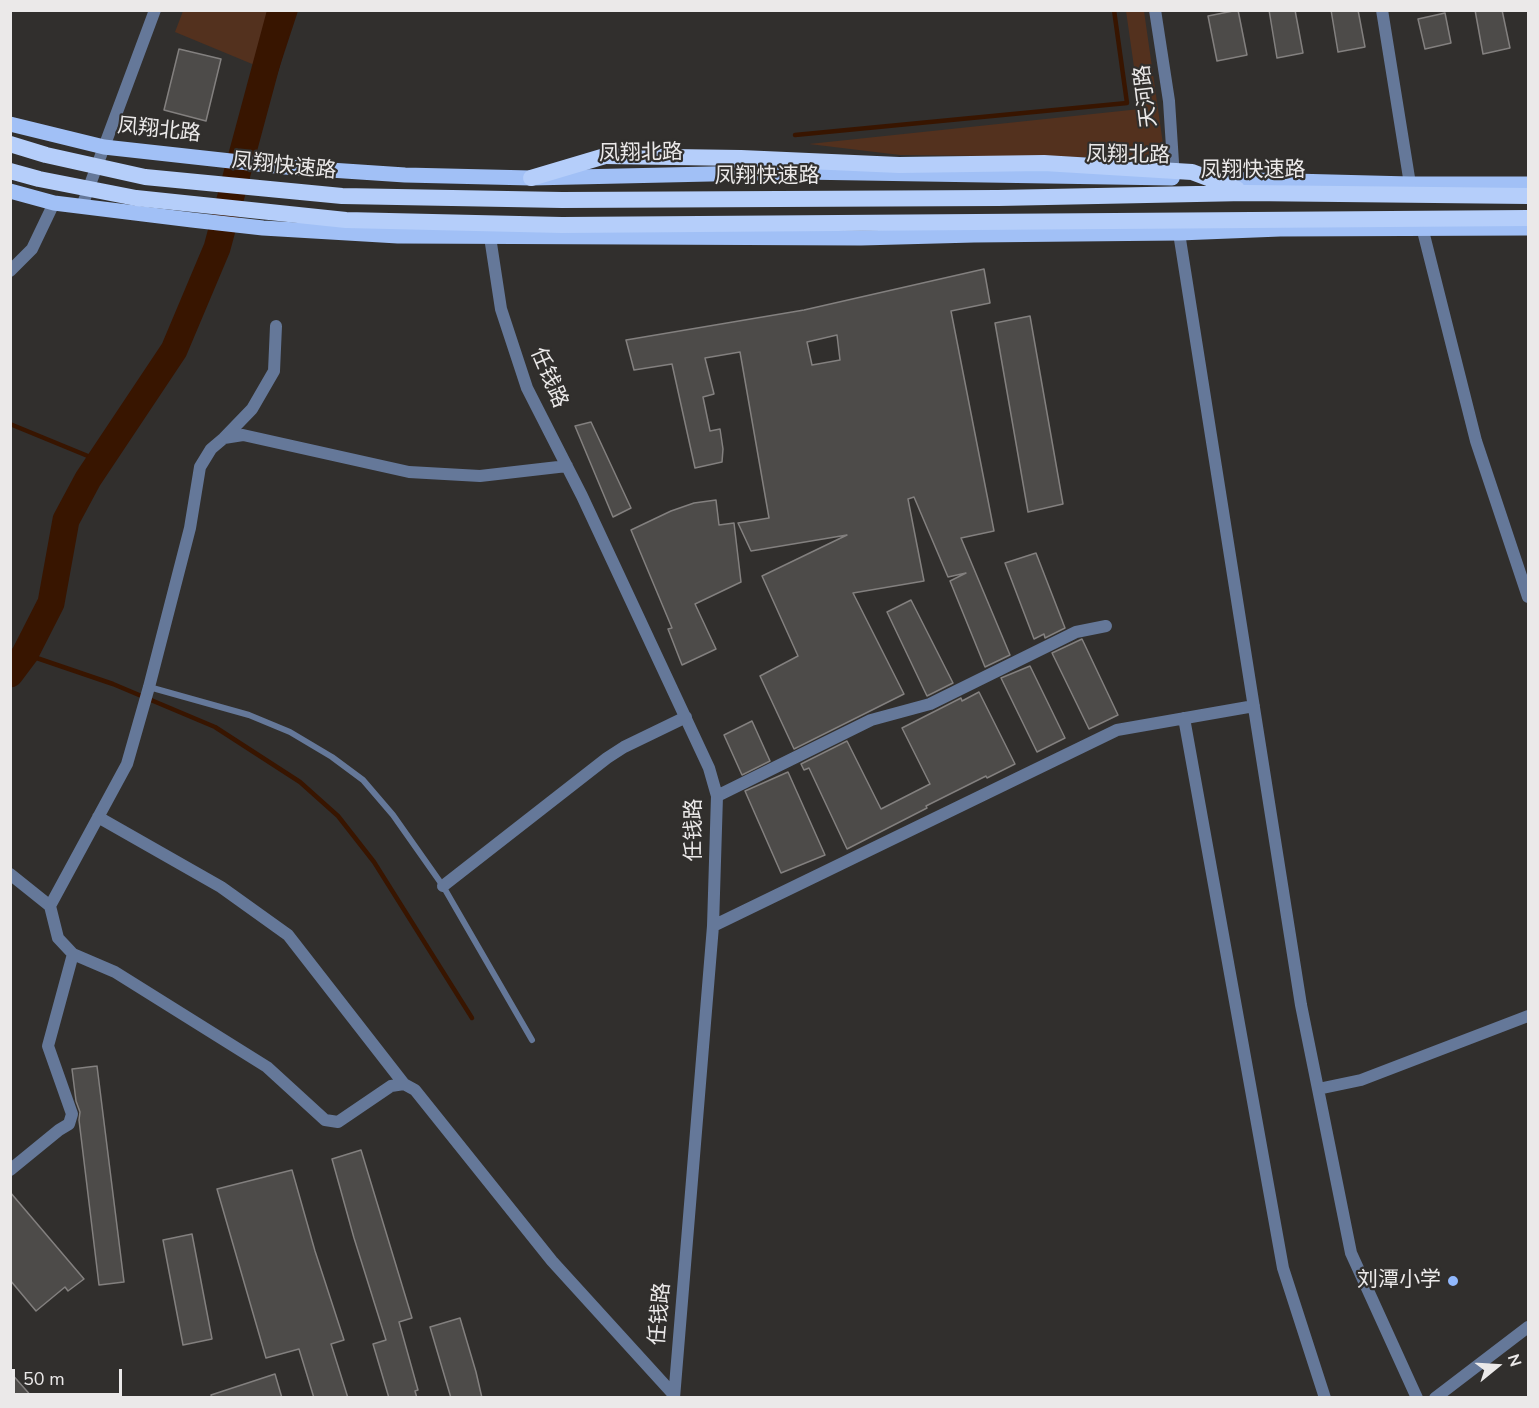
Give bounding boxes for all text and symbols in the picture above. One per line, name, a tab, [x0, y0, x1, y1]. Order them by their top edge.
street label: 天河路	[1131, 63, 1163, 129]
street label: 凤翔北路	[116, 114, 202, 148]
street label: 凤翔北路	[599, 141, 683, 167]
street label: 凤翔北路	[1086, 143, 1170, 169]
street label: 凤翔快速路	[230, 149, 338, 185]
street label: 凤翔快速路	[1201, 158, 1305, 184]
street label: 凤翔快速路	[715, 164, 819, 190]
street label: 任钱路	[524, 344, 572, 412]
street label: 任钱路	[682, 799, 708, 861]
place label: 刘潭小学	[1357, 1268, 1441, 1294]
marker: 刘潭小学	[1446, 1274, 1460, 1288]
street label: 任钱路	[646, 1282, 676, 1346]
north arrow	[1467, 1336, 1527, 1396]
text: N	[1502, 1351, 1526, 1370]
scale bar	[15, 1357, 124, 1395]
text: 50 m	[23, 1367, 65, 1391]

